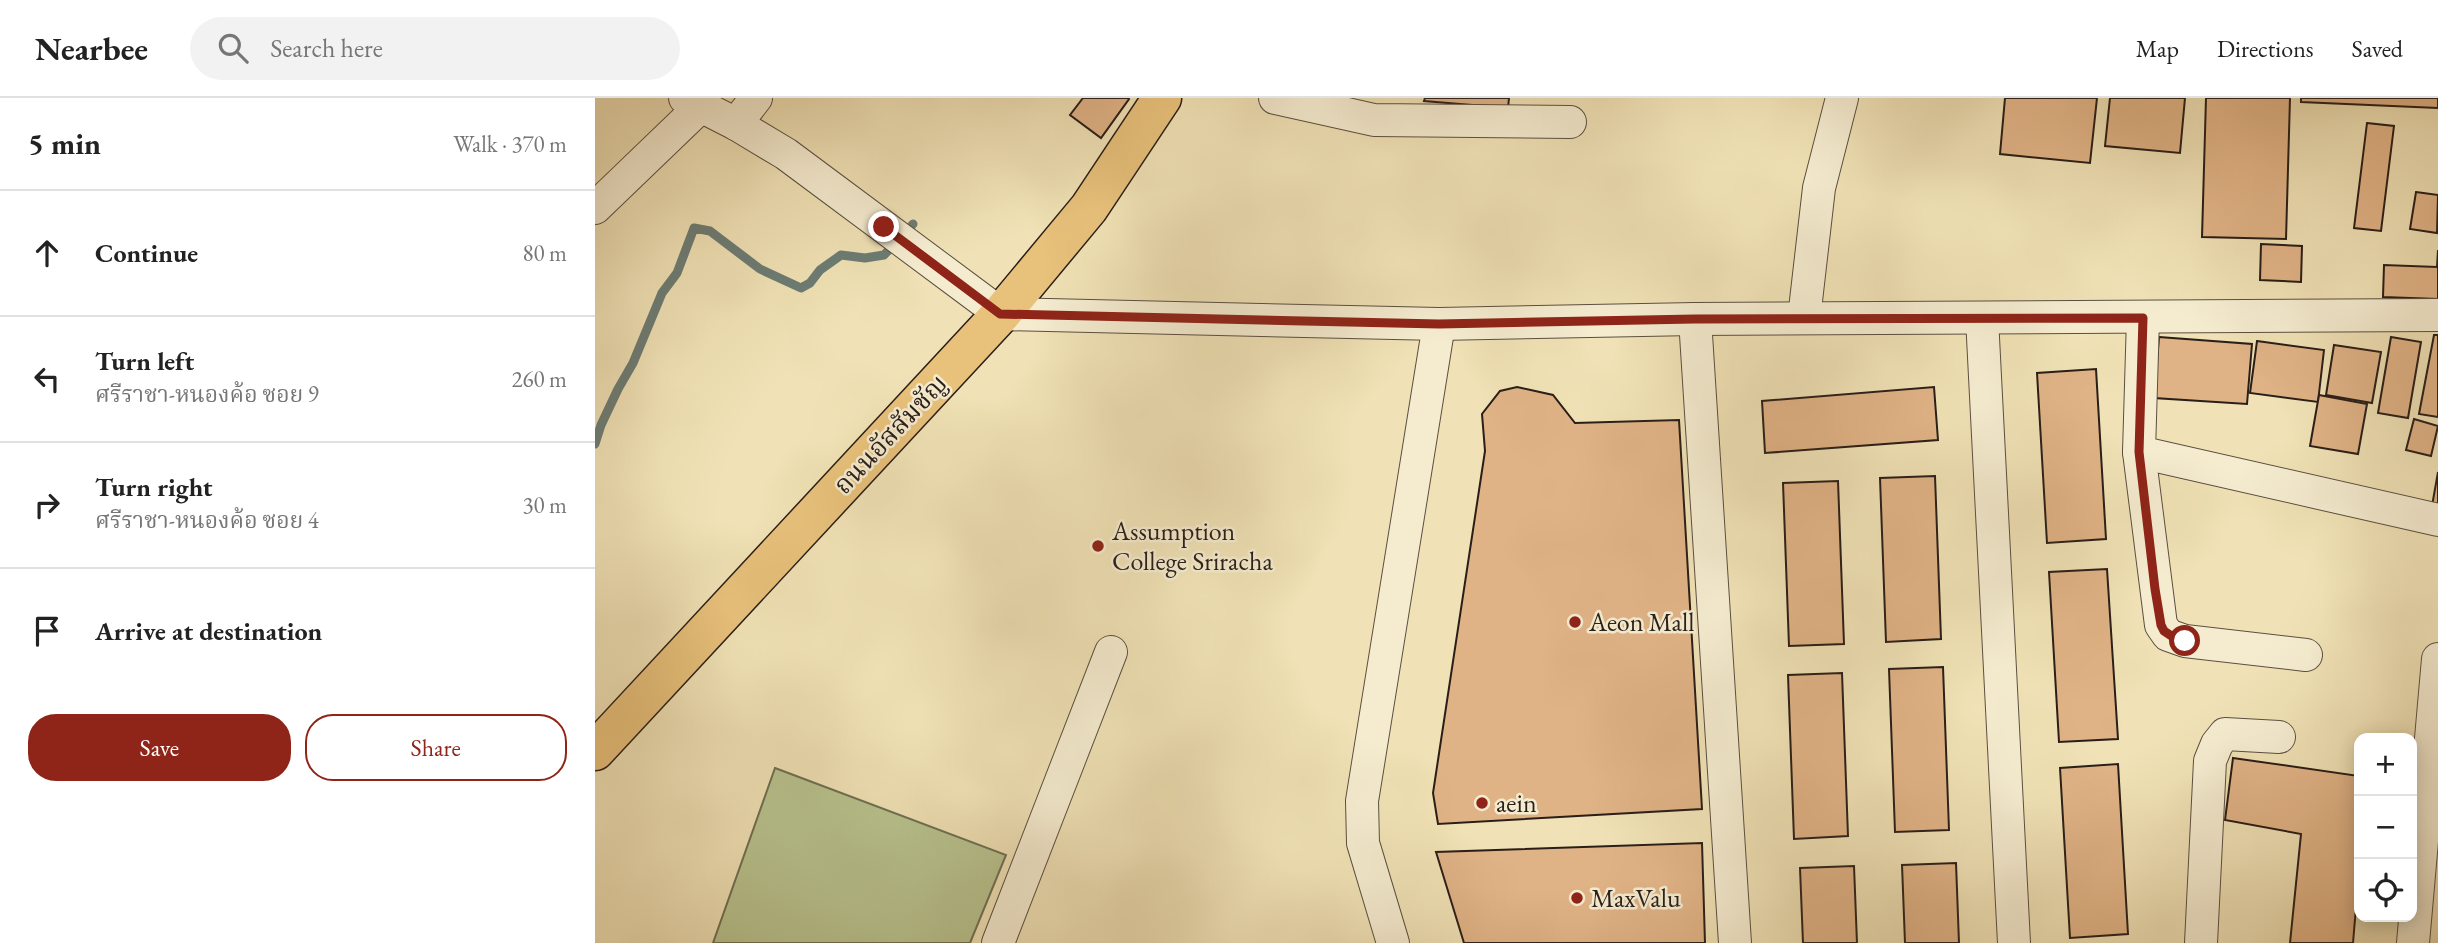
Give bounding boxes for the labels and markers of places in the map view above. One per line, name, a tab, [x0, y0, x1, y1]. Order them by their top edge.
place label: Assumption College Sriracha	[1111, 514, 1273, 578]
marker: Assumption College Sriracha	[1090, 538, 1106, 554]
place label: Aeon Mall	[1588, 605, 1694, 639]
marker: Aeon Mall	[1567, 614, 1583, 630]
place label: aein	[1496, 786, 1537, 820]
marker: aein	[1474, 795, 1490, 811]
place label: MaxValu	[1591, 881, 1681, 915]
marker: MaxValu	[1569, 890, 1585, 906]

